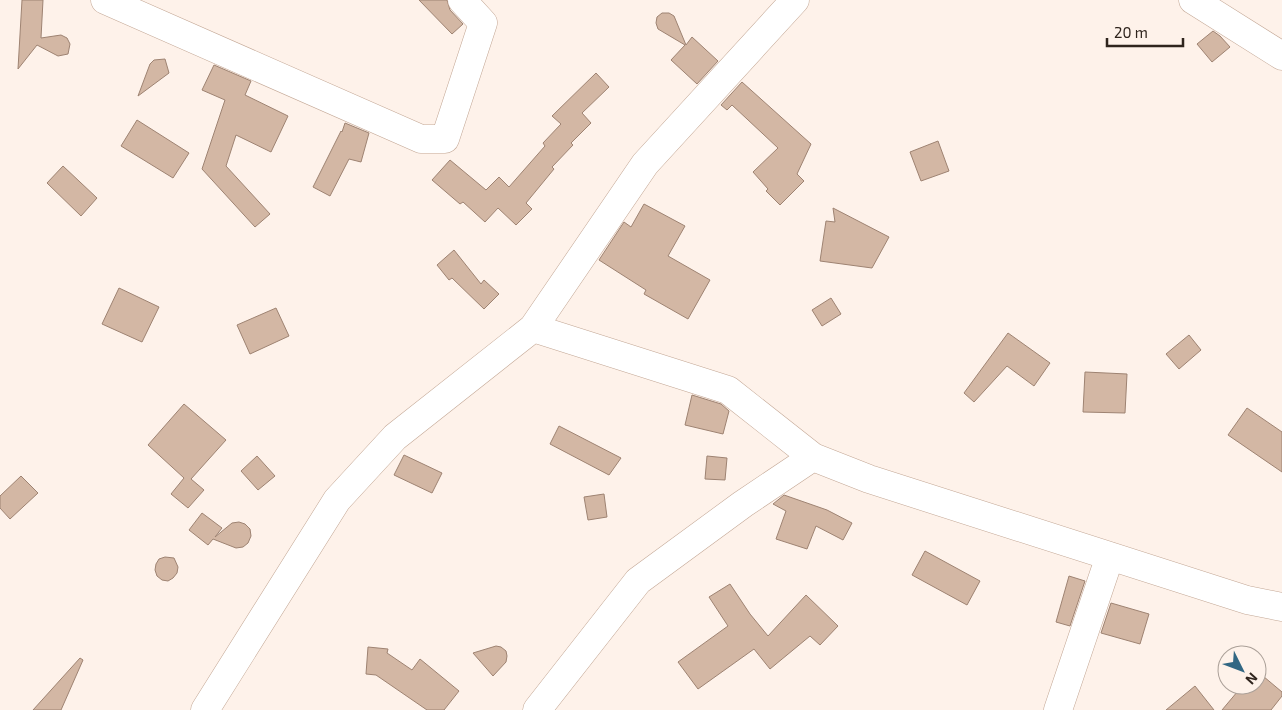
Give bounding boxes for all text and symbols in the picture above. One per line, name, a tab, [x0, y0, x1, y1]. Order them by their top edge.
scale bar	[1107, 15, 1183, 47]
text: 20 m	[1114, 23, 1148, 41]
north arrow	[1217, 645, 1267, 695]
text: N	[1242, 670, 1262, 688]

